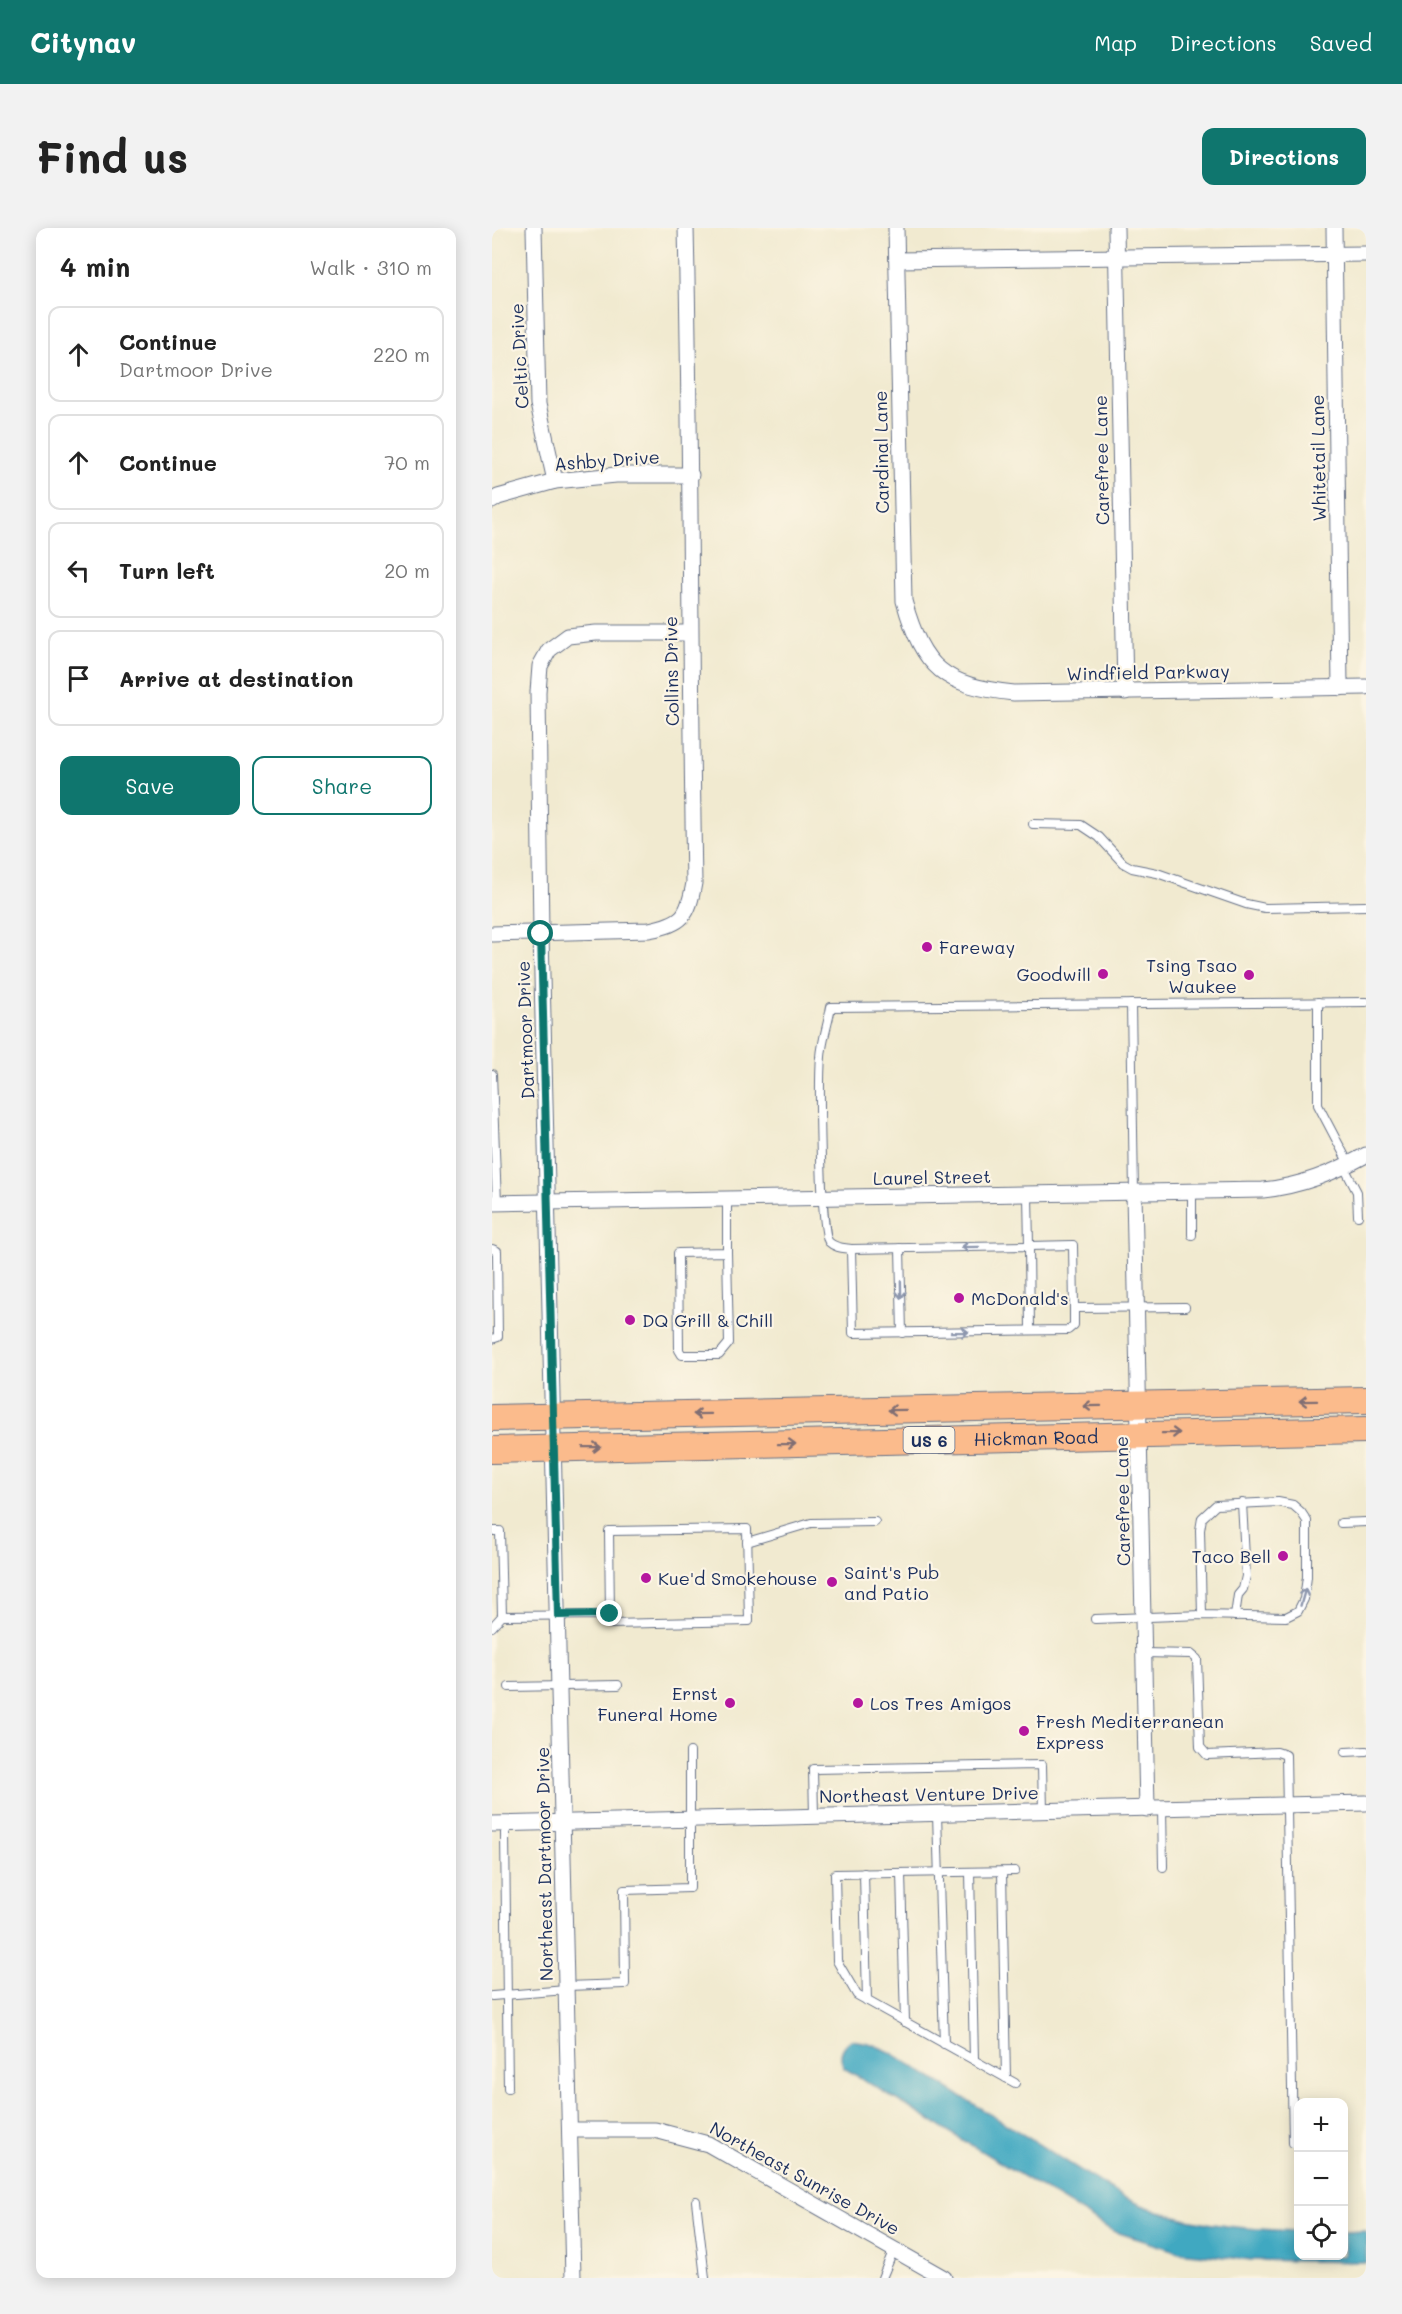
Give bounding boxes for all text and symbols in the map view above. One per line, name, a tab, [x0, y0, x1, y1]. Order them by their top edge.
text: Citynav	[30, 24, 136, 60]
text: Map	[1094, 29, 1137, 56]
text: Directions	[1170, 29, 1277, 56]
text: Saved	[1310, 29, 1372, 56]
button: Directions	[1202, 128, 1366, 185]
text: Find us	[36, 129, 188, 184]
text: 4 min	[60, 250, 130, 284]
text: Walk · 310 m	[309, 254, 432, 280]
street label: Celtic Drive	[504, 303, 534, 409]
text: Continue	[119, 327, 217, 356]
icon: ahead	[62, 338, 95, 371]
text: 220 m	[373, 341, 430, 367]
text: Dartmoor Drive	[119, 356, 273, 382]
street label: Cardinal Lane	[868, 390, 894, 514]
street label: Whitetail Lane	[1305, 394, 1331, 522]
street label: Carefree Lane	[1088, 395, 1114, 525]
street label: Ashby Drive	[554, 444, 660, 476]
icon: ahead	[62, 446, 95, 479]
text: Continue	[119, 448, 217, 477]
text: 70 m	[384, 449, 430, 475]
icon: left	[62, 554, 95, 587]
text: Turn left	[119, 556, 215, 585]
text: 20 m	[384, 557, 430, 583]
street label: Collins Drive	[658, 616, 684, 726]
street label: Windfield Parkway	[1066, 659, 1230, 685]
icon: arrive	[62, 662, 95, 695]
text: Arrive at destination	[119, 664, 354, 693]
button: Save	[60, 756, 240, 815]
button: Share	[252, 756, 432, 815]
route start	[527, 920, 553, 946]
place label: Fareway	[939, 935, 1015, 959]
marker: Fareway	[920, 940, 934, 954]
place label: Tsing Tsao Waukee	[1146, 953, 1237, 998]
street label: Dartmoor Drive	[511, 960, 539, 1100]
place label: Goodwill	[1016, 962, 1091, 986]
marker: Goodwill	[1096, 967, 1110, 981]
marker: Tsing Tsao Waukee	[1242, 968, 1256, 982]
street label: Laurel Street	[873, 1164, 991, 1190]
one-way arrow	[961, 1241, 981, 1252]
one-way arrow	[895, 1280, 907, 1300]
place label: McDonald's	[971, 1286, 1069, 1310]
marker: McDonald's	[952, 1291, 966, 1305]
place label: DQ Grill & Chill	[642, 1308, 773, 1332]
marker: DQ Grill & Chill	[623, 1313, 637, 1327]
one-way arrow	[950, 1326, 970, 1337]
one-way arrow	[1298, 1395, 1318, 1407]
one-way arrow	[1082, 1400, 1102, 1412]
one-way arrow	[887, 1404, 907, 1415]
one-way arrow	[692, 1408, 712, 1419]
street label: Hickman Road	[973, 1424, 1098, 1451]
road number: US 6	[904, 1427, 954, 1453]
one-way arrow	[1161, 1427, 1181, 1439]
street label: Carefree Lane	[1109, 1436, 1135, 1566]
one-way arrow	[777, 1438, 797, 1449]
one-way arrow	[582, 1442, 602, 1453]
place label: Taco Bell	[1191, 1544, 1271, 1568]
marker: Taco Bell	[1276, 1549, 1290, 1563]
place label: Saint's Pub and Patio	[844, 1560, 940, 1605]
place label: Kue'd Smokehouse	[658, 1566, 817, 1590]
marker: Kue'd Smokehouse	[639, 1571, 653, 1585]
marker: Saint's Pub and Patio	[825, 1575, 839, 1589]
one-way arrow	[1298, 1588, 1309, 1607]
route end	[596, 1600, 622, 1626]
place label: Ernst Funeral Home	[597, 1681, 718, 1726]
place label: Los Tres Amigos	[870, 1691, 1012, 1715]
marker: Ernst Funeral Home	[723, 1696, 737, 1710]
marker: Los Tres Amigos	[851, 1696, 865, 1710]
place label: Fresh Mediterranean Express	[1036, 1709, 1224, 1754]
marker: Fresh Mediterranean Express	[1017, 1724, 1031, 1738]
street label: Northeast Dartmoor Drive	[530, 1747, 558, 1981]
street label: Northeast Venture Drive	[819, 1780, 1039, 1808]
map controls	[1294, 2098, 1348, 2260]
button: +	[1294, 2098, 1348, 2152]
street label: Northeast Sunrise Drive	[706, 2116, 904, 2240]
button: −	[1294, 2152, 1348, 2206]
button: locate	[1294, 2206, 1348, 2260]

